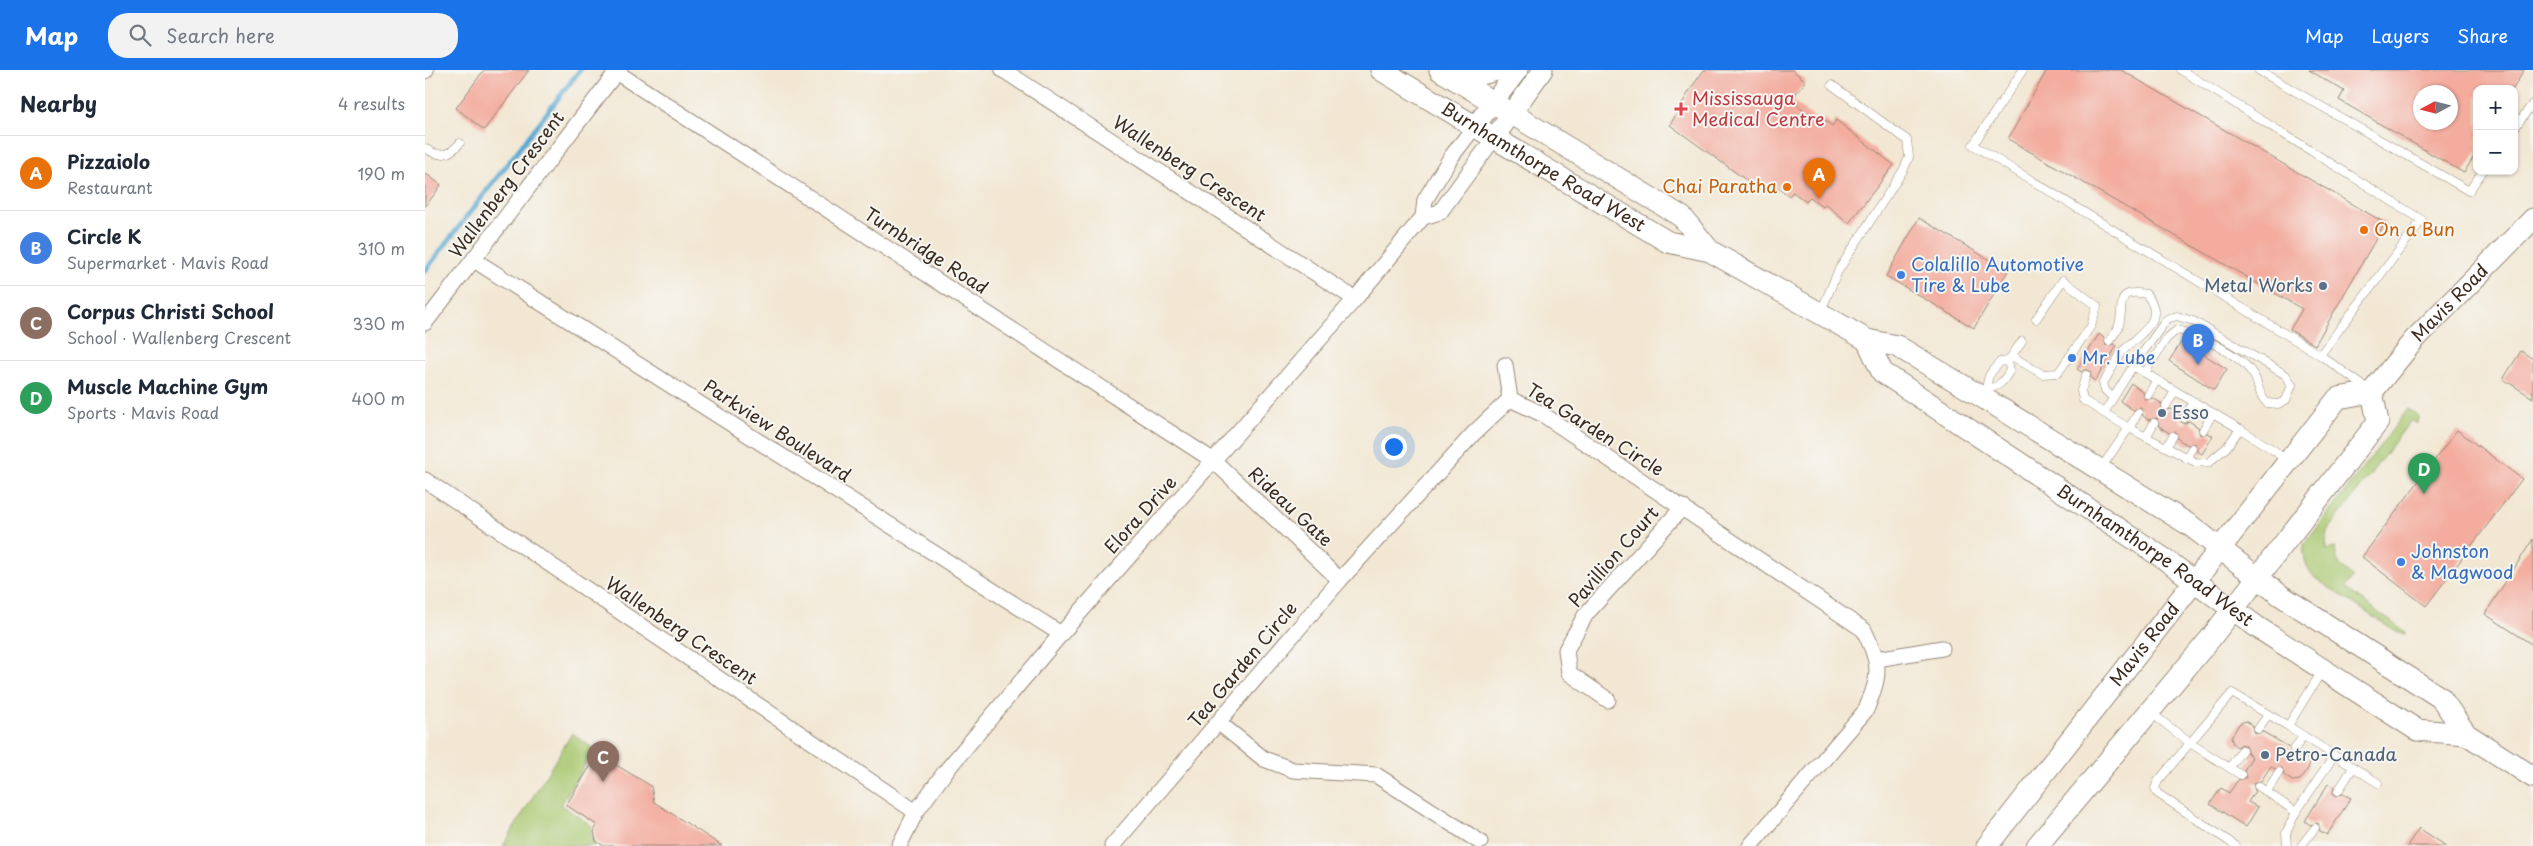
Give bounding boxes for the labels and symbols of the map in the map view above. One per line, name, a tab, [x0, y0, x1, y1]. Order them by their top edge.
place label: Mississauga Medical Centre	[1692, 84, 1825, 132]
north arrow	[2413, 85, 2458, 130]
street label: Burnhamthorpe Road West	[1436, 94, 1651, 238]
marker: Mississauga Medical Centre	[1674, 102, 1688, 116]
street label: Wallenberg Crescent	[442, 105, 570, 263]
street label: Wallenberg Crescent	[1108, 108, 1272, 227]
pin: A	[1803, 158, 1835, 199]
place label: Chai Paratha	[1662, 172, 1777, 199]
marker: Chai Paratha	[1781, 181, 1793, 193]
street label: Turnbridge Road	[860, 200, 994, 300]
place label: On a Bun	[2374, 215, 2455, 242]
marker: On a Bun	[2358, 224, 2370, 236]
place label: Colalillo Automotive Tire & Lube	[1911, 250, 2084, 298]
street label: Mavis Road	[2404, 257, 2494, 347]
marker: Colalillo Automotive Tire & Lube	[1895, 269, 1907, 281]
place label: Metal Works	[2204, 271, 2313, 298]
marker: Metal Works	[2317, 280, 2329, 292]
pin: B	[2182, 324, 2214, 365]
place label: Mr. Lube	[2082, 343, 2156, 370]
marker: Mr. Lube	[2066, 352, 2078, 364]
street label: Parkview Boulevard	[699, 372, 857, 488]
street label: Tea Garden Circle	[1522, 376, 1670, 482]
place label: Esso	[2172, 398, 2209, 425]
marker: Esso	[2156, 407, 2168, 419]
your location	[1381, 434, 1407, 460]
pin: D	[2408, 453, 2440, 494]
street label: Rideau Gate	[1243, 460, 1339, 552]
street label: Elora Drive	[1097, 469, 1182, 559]
street label: Burnhamthorpe Road West	[2052, 476, 2260, 632]
street label: Pavillion Court	[1561, 500, 1664, 612]
place label: Johnston & Magwood	[2411, 537, 2514, 585]
marker: Johnston & Magwood	[2395, 556, 2407, 568]
street label: Wallenberg Crescent	[601, 569, 763, 691]
street label: Tea Garden Circle	[1181, 595, 1303, 733]
street label: Mavis Road	[2102, 596, 2185, 691]
place label: Petro-Canada	[2275, 740, 2398, 767]
pin: C	[587, 741, 619, 782]
marker: Petro-Canada	[2259, 749, 2271, 761]

